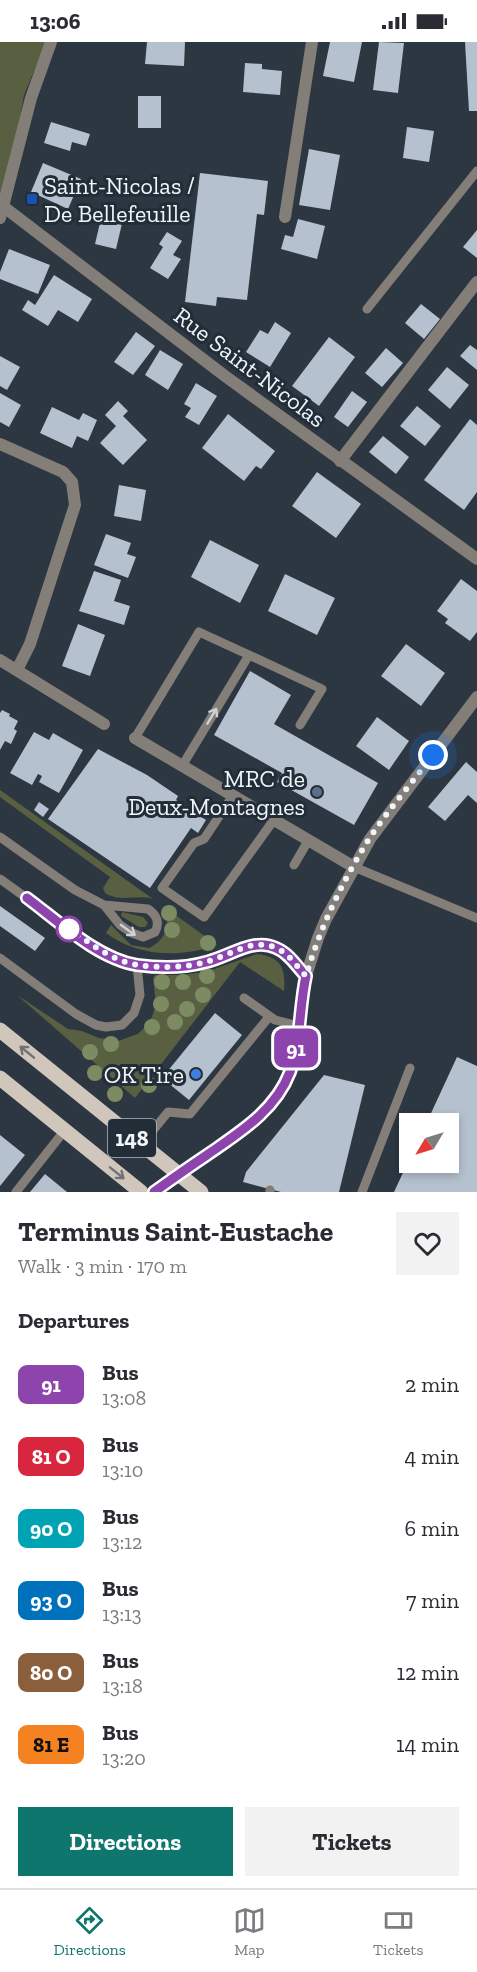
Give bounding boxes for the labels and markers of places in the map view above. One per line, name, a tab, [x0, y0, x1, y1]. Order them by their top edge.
place label: Saint-Nicolas / De Bellefeuille	[44, 171, 195, 228]
marker: Saint-Nicolas / De Bellefeuille	[25, 192, 39, 206]
place label: MRC de Deux-Montagnes	[128, 764, 305, 821]
marker: MRC de Deux-Montagnes	[310, 785, 324, 799]
unlabelled marker	[56, 916, 82, 942]
place label: OK Tire	[104, 1060, 184, 1089]
marker: OK Tire	[189, 1067, 203, 1081]

